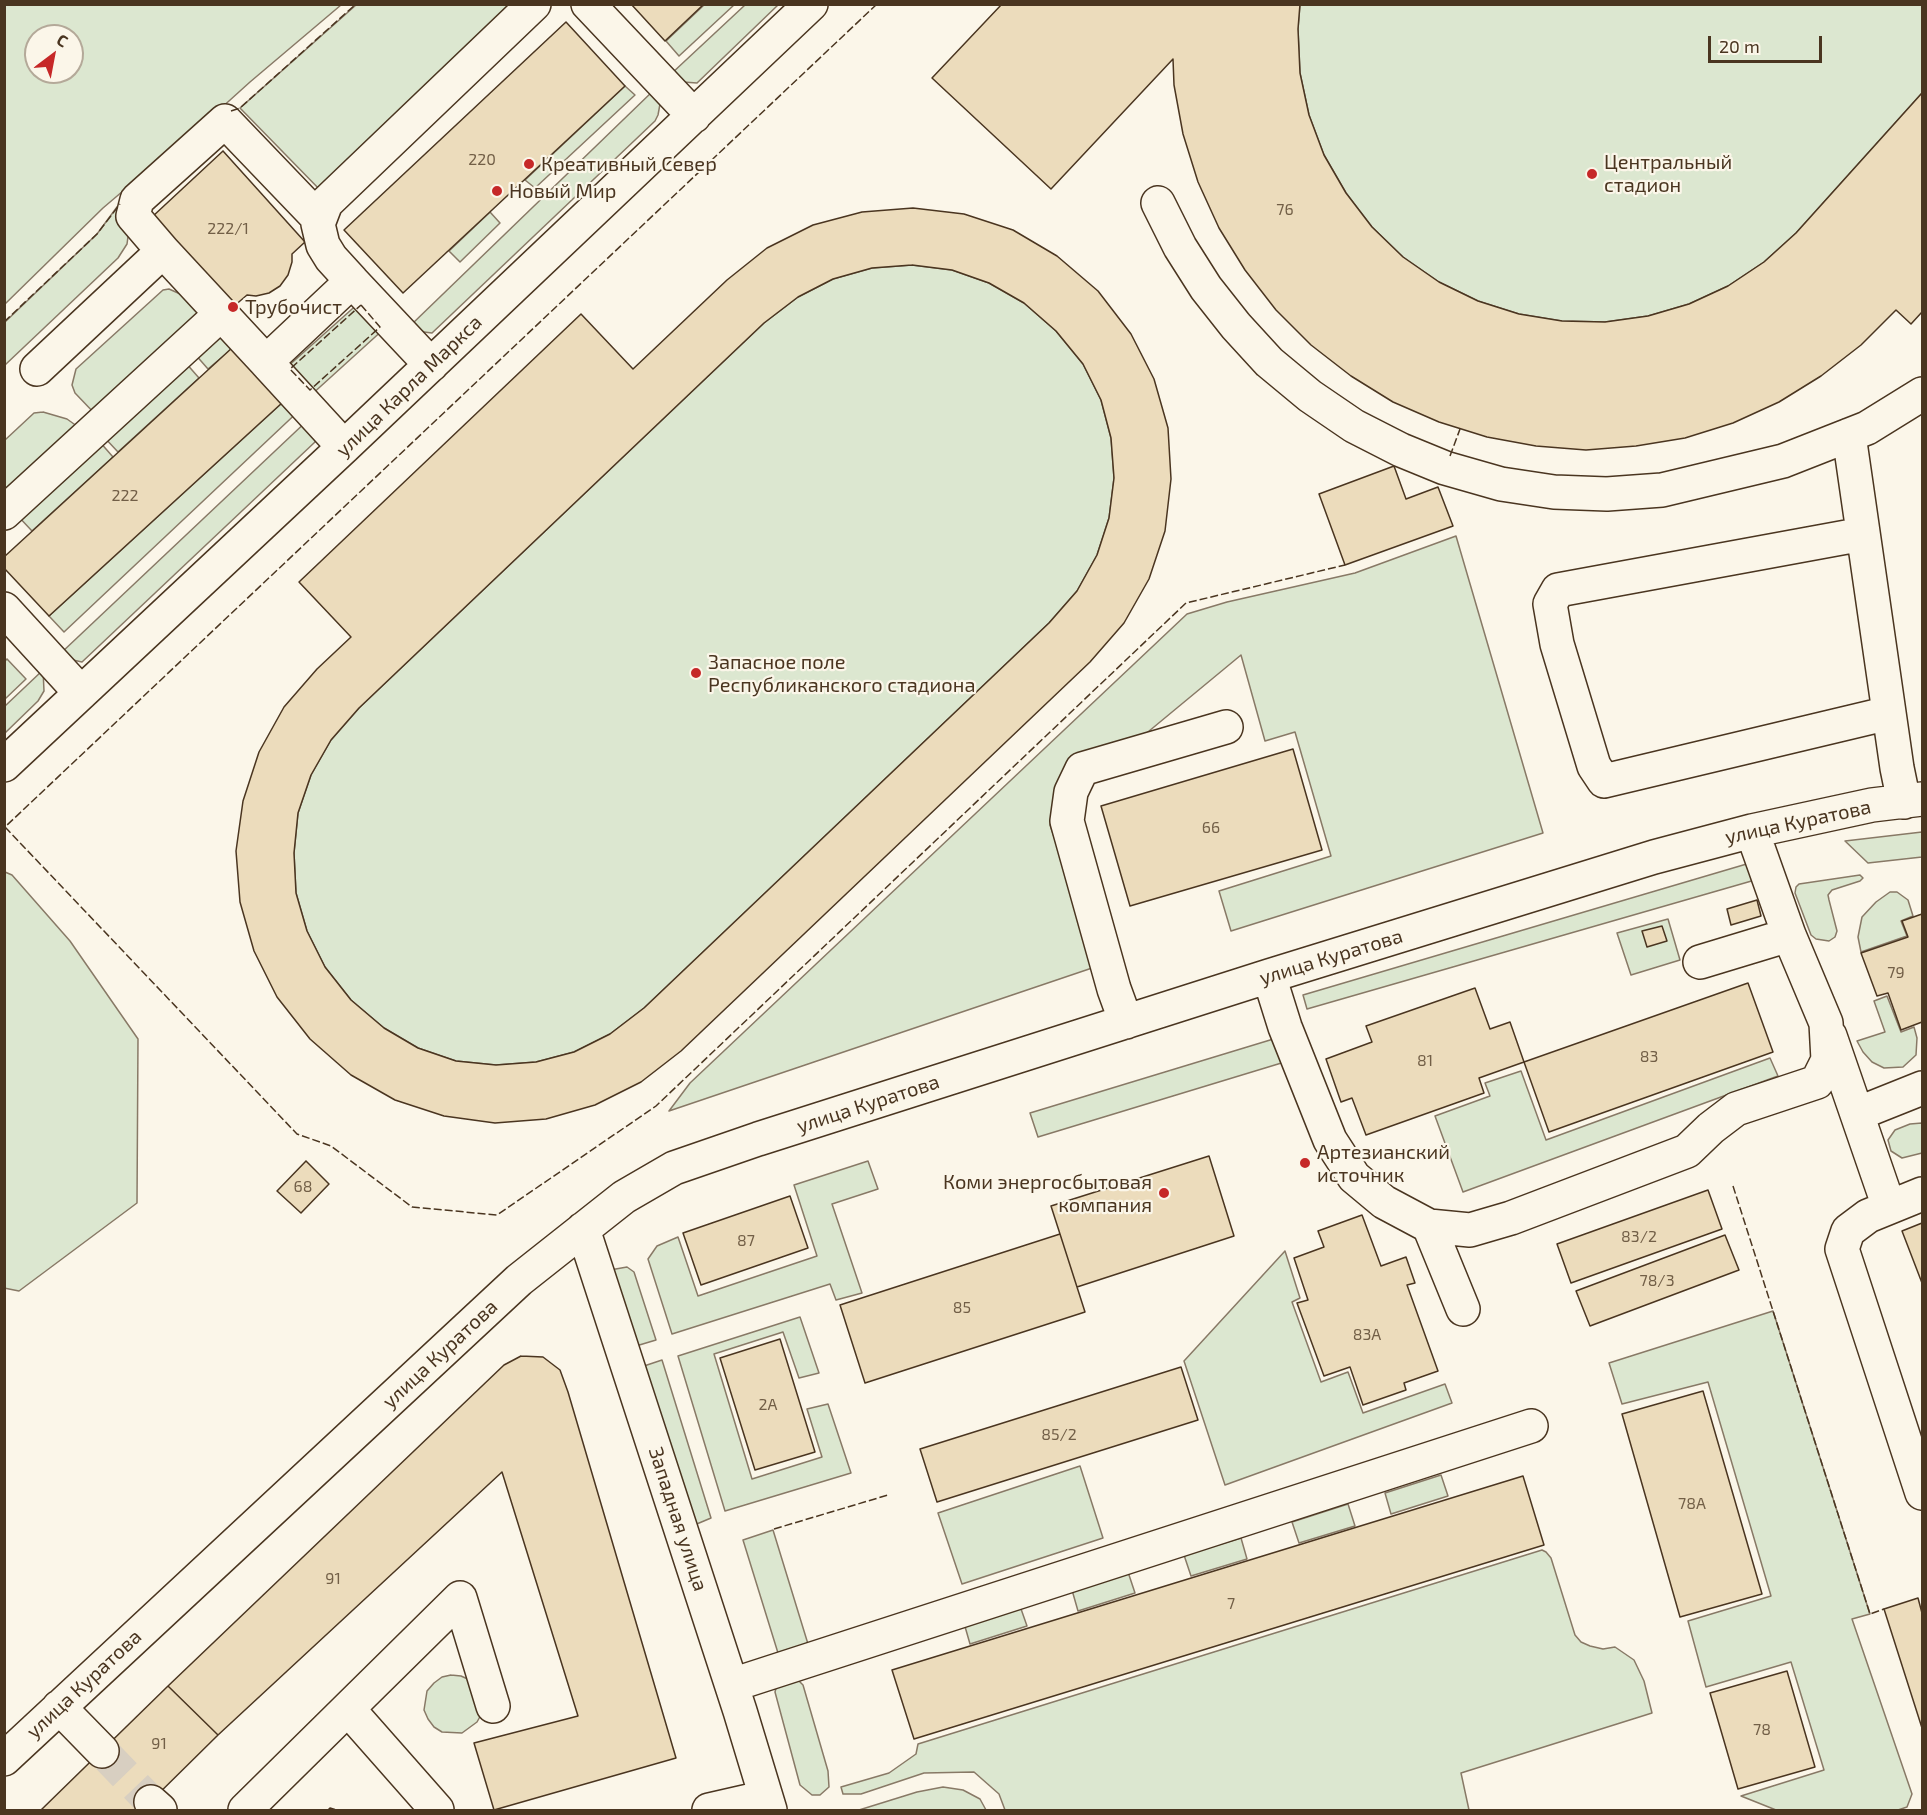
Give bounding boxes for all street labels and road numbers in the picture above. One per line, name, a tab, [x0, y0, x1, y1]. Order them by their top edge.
street label: улица Карла Маркса	[331, 310, 487, 462]
street label: улица Куратова	[1723, 795, 1873, 849]
street label: улица Куратова	[1256, 924, 1406, 990]
street label: улица Куратова	[794, 1070, 942, 1138]
street label: улица Куратова	[377, 1295, 503, 1413]
street label: Западная улица	[643, 1444, 713, 1594]
street label: улица Куратова	[21, 1625, 147, 1743]

